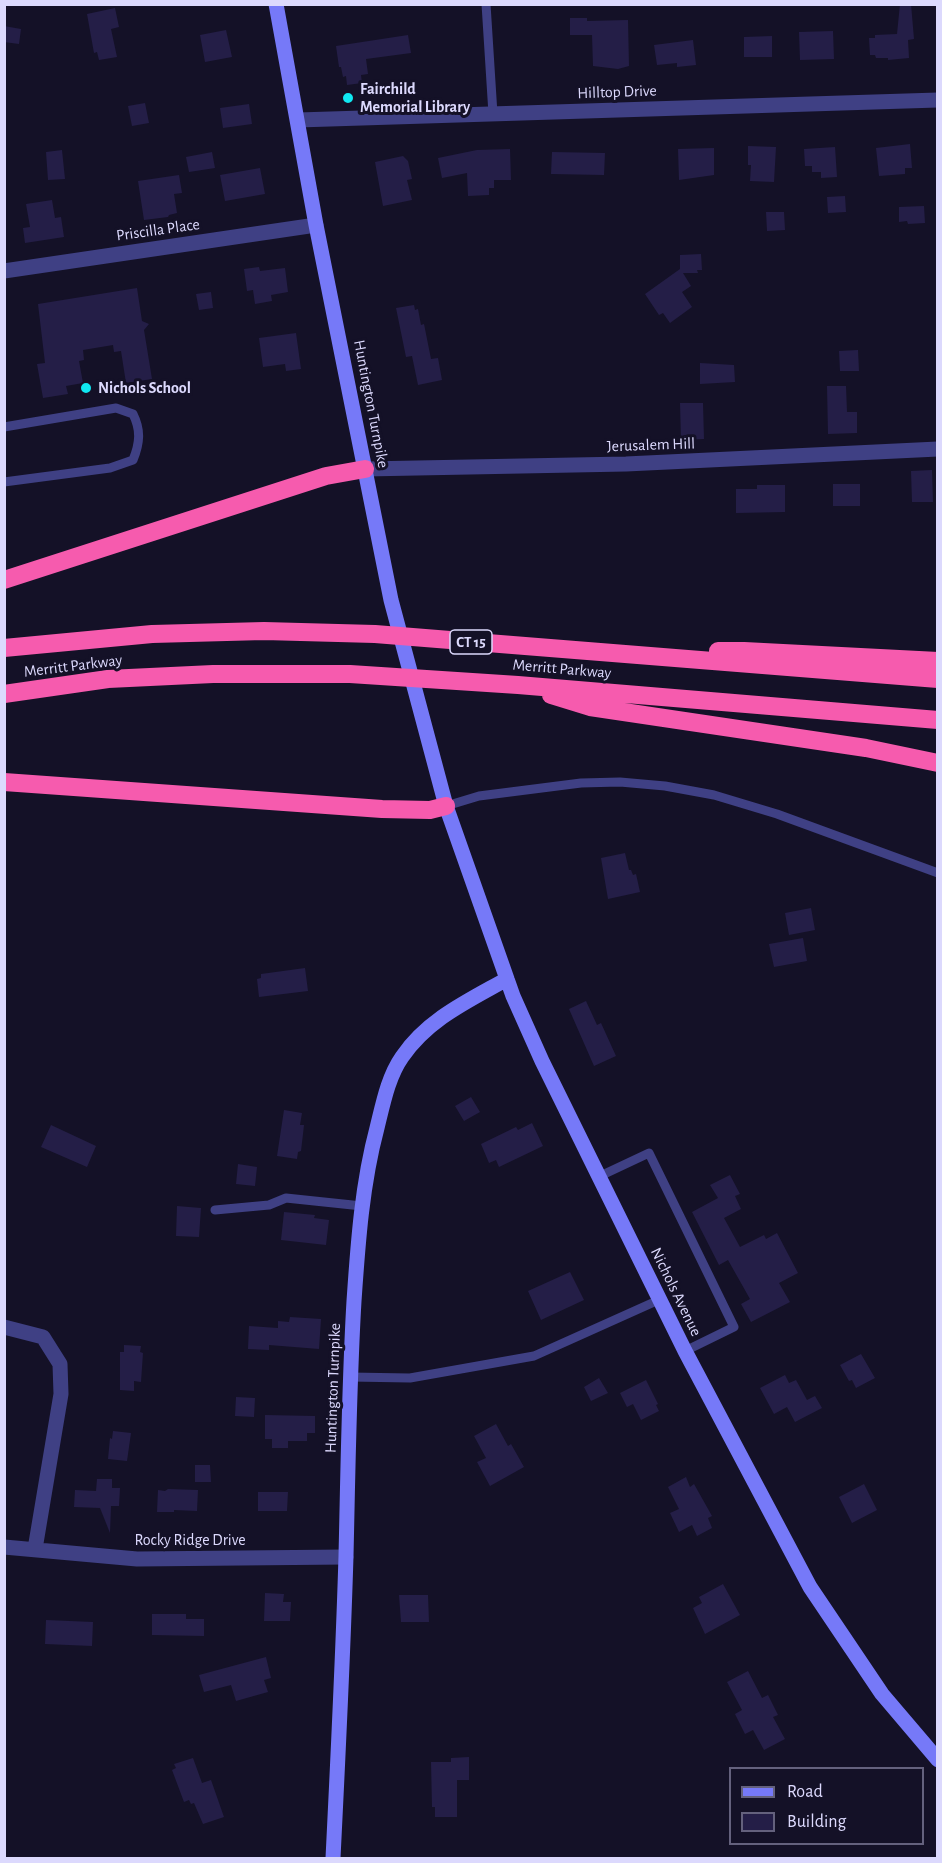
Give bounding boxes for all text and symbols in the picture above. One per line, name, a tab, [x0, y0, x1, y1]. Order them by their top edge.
place label: Fairchild Memorial Library	[360, 79, 470, 117]
street label: Hilltop Drive	[577, 81, 657, 103]
marker: Fairchild Memorial Library	[341, 91, 355, 105]
street label: Priscilla Place	[115, 215, 201, 245]
street label: Huntington Turnpike	[349, 338, 393, 470]
place label: Nichols School	[98, 378, 191, 398]
marker: Nichols School	[79, 381, 93, 395]
street label: Jerusalem Hill	[607, 434, 695, 456]
road number: CT 15	[450, 630, 492, 654]
street label: Merritt Parkway	[23, 650, 123, 682]
street label: Merritt Parkway	[512, 655, 612, 683]
street label: Nichols Avenue	[646, 1245, 706, 1339]
street label: Huntington Turnpike	[321, 1323, 345, 1453]
street label: Rocky Ridge Drive	[134, 1530, 246, 1550]
legend	[729, 1767, 924, 1845]
text: Road	[787, 1783, 823, 1801]
text: Building	[787, 1813, 846, 1831]

